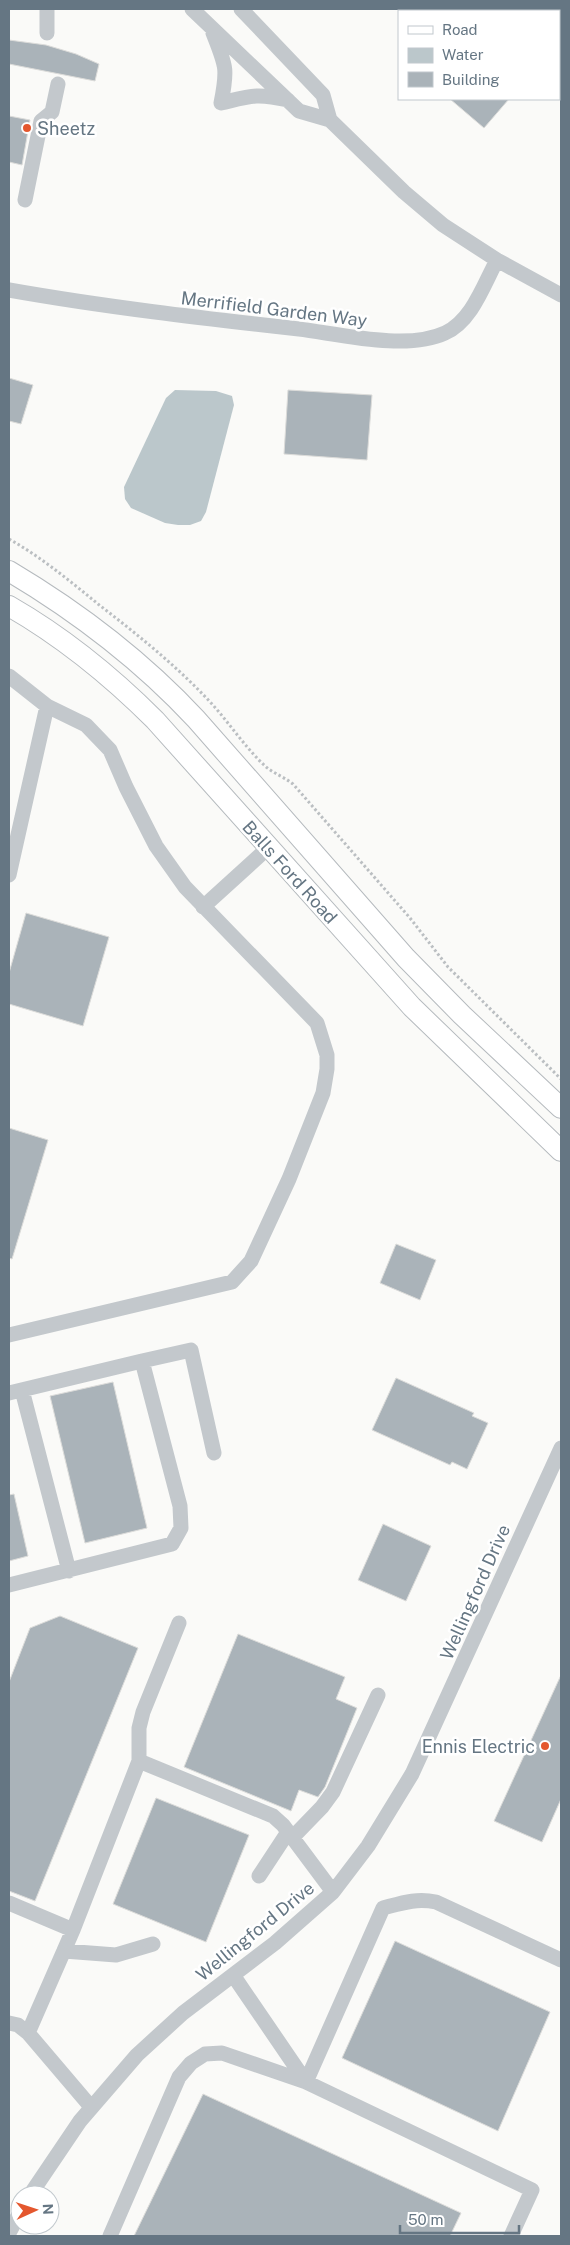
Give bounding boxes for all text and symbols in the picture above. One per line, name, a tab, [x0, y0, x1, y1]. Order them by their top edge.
legend	[398, 10, 560, 100]
text: Road	[442, 21, 478, 38]
text: Water	[442, 46, 484, 63]
text: Building	[442, 71, 500, 88]
place label: Sheetz	[37, 118, 95, 139]
marker: Sheetz	[21, 122, 33, 134]
street label: Merrifield Garden Way	[180, 287, 369, 331]
street label: Balls Ford Road	[238, 816, 342, 928]
street label: Wellingford Drive	[436, 1521, 514, 1663]
place label: Ennis Electric	[422, 1736, 535, 1757]
marker: Ennis Electric	[539, 1740, 551, 1752]
street label: Wellingford Drive	[192, 1877, 318, 1985]
north arrow	[10, 2185, 60, 2235]
scale bar	[400, 2202, 519, 2234]
text: N	[40, 2203, 56, 2215]
text: 50 m	[408, 2211, 443, 2228]

